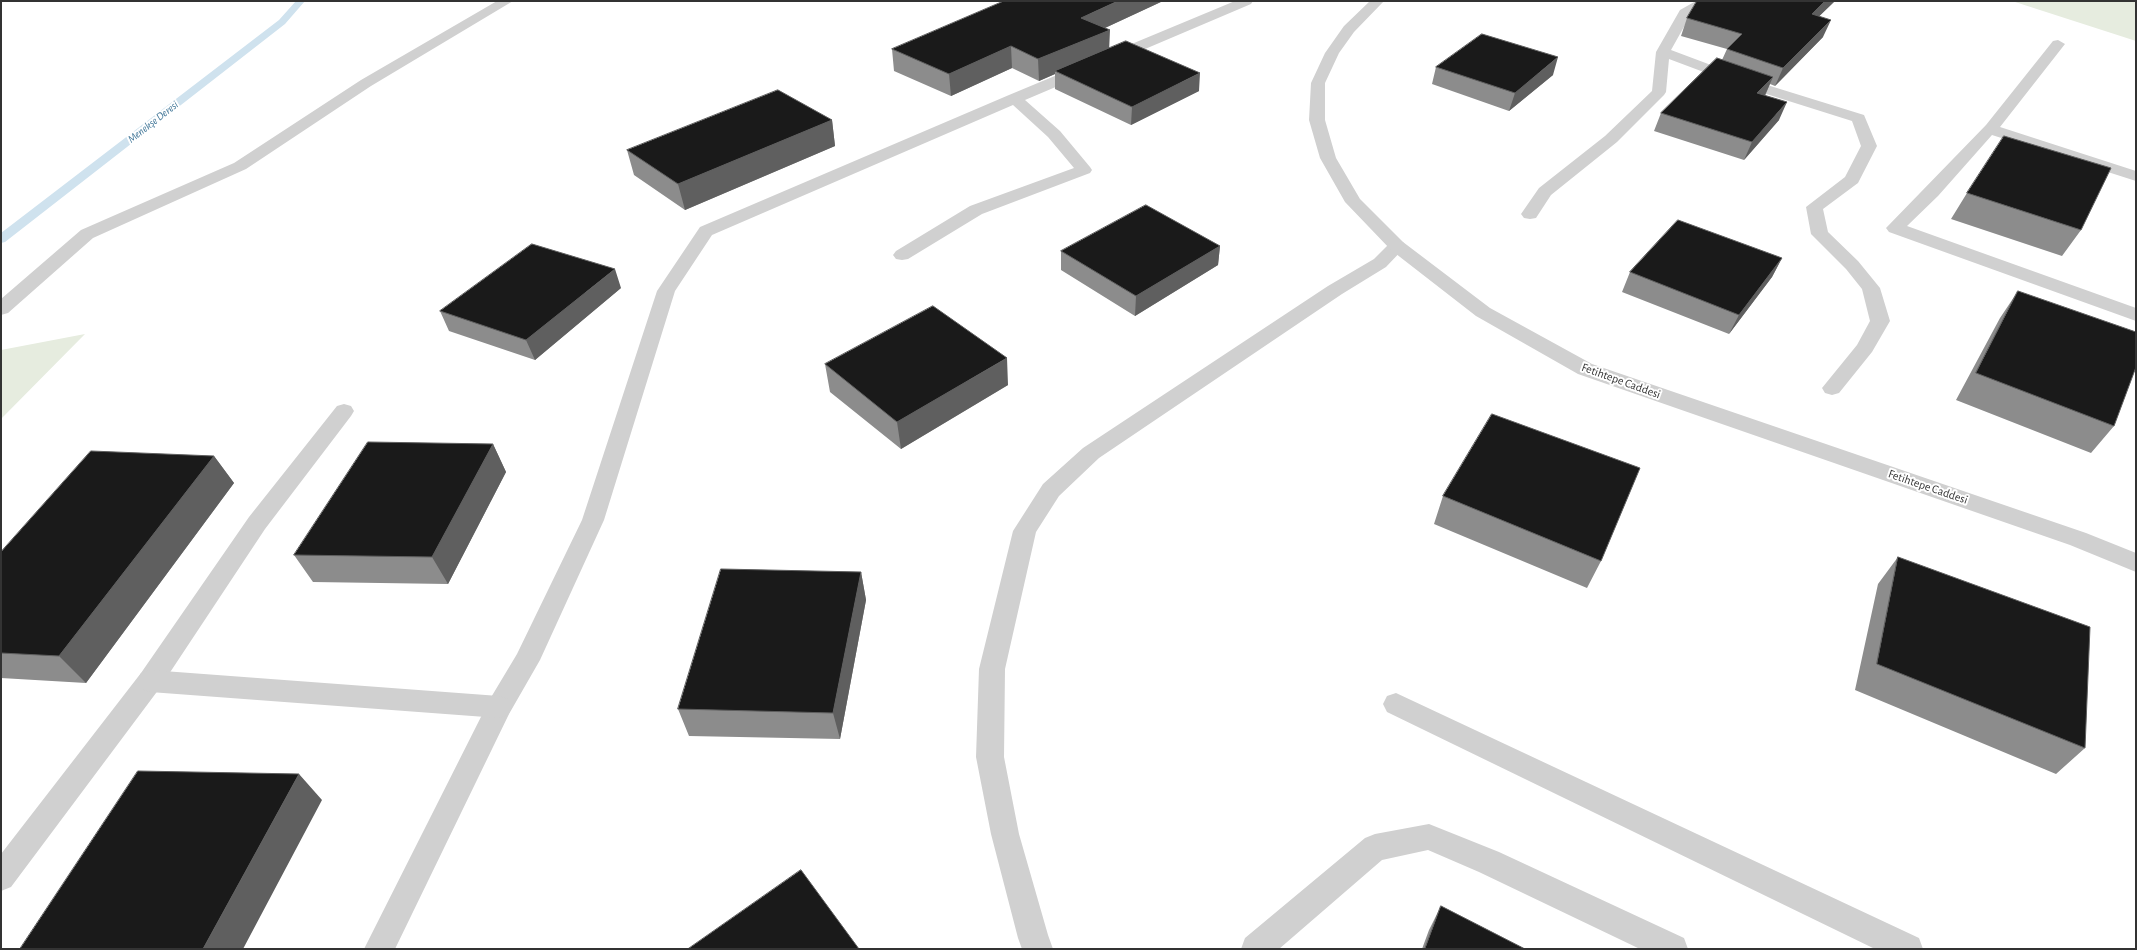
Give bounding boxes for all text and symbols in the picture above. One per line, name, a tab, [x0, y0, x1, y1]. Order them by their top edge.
water label: Menekşe Deresi	[125, 98, 181, 146]
street label: Fetihtepe Caddesi	[1579, 360, 1663, 402]
street label: Fetihtepe Caddesi	[1886, 467, 1970, 507]

